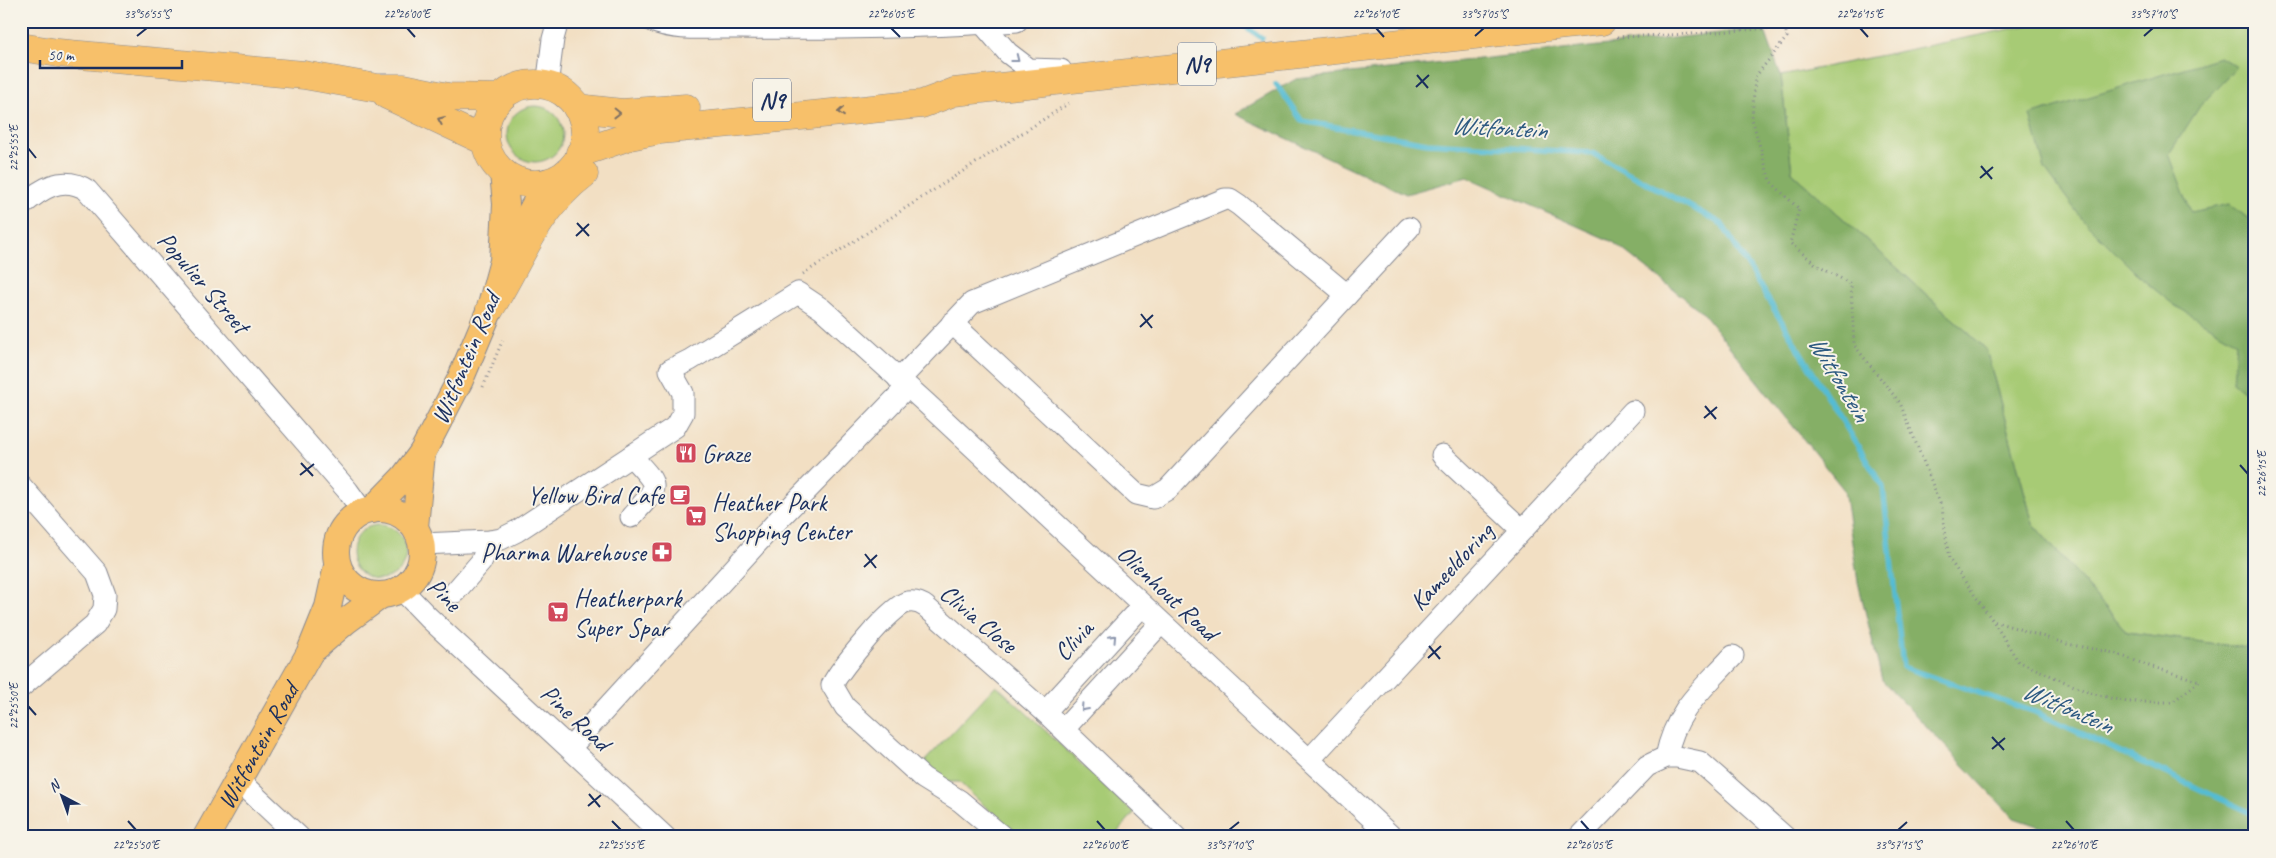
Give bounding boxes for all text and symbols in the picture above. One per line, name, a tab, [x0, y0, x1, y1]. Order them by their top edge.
text: 33°56'55"S	[124, 6, 172, 22]
text: 22°26'00"E	[384, 6, 432, 22]
text: 22°26'05"E	[868, 6, 916, 22]
text: 22°26'10"E	[1353, 6, 1401, 22]
text: 33°57'05"S	[1461, 6, 1509, 22]
text: 22°26'15"E	[1837, 6, 1885, 22]
text: 33°57'10"S	[2130, 6, 2178, 22]
scale bar	[40, 38, 182, 70]
road number: N9	[1178, 42, 1216, 86]
text: 50 m	[48, 46, 75, 65]
one-way arrow	[1010, 54, 1019, 62]
road number: N9	[753, 78, 791, 122]
one-way arrow	[837, 106, 845, 117]
one-way arrow	[614, 108, 621, 118]
water label: Witfontein	[1451, 109, 1550, 147]
one-way arrow	[437, 116, 446, 127]
text: 22°25'55"E	[6, 123, 22, 171]
street label: Populier Street	[150, 225, 259, 343]
street label: Witfontein Road	[424, 285, 509, 429]
water label: Witfontein	[1801, 329, 1879, 429]
place label: Graze	[702, 438, 752, 470]
restaurant icon: Graze	[674, 441, 698, 465]
text: 22°26'15"E	[2254, 449, 2270, 497]
place label: Yellow Bird Cafe	[527, 480, 666, 512]
cafe icon: Yellow Bird Cafe	[668, 483, 692, 507]
place label: Heather Park Shopping Center	[712, 487, 853, 548]
supermarket icon: Heather Park Shopping Center	[684, 504, 708, 528]
street label: Kameeldoring	[1403, 514, 1502, 618]
place label: Pharma Warehouse	[481, 537, 648, 569]
street label: Olienhout Road	[1110, 538, 1228, 651]
pharmacy icon: Pharma Warehouse	[650, 540, 674, 564]
street label: Pine	[420, 571, 470, 620]
street label: Clivia Close	[933, 577, 1025, 662]
place label: Heatherpark Super Spar	[574, 583, 683, 644]
supermarket icon: Heatherpark Super Spar	[546, 600, 570, 624]
street label: Clivia	[1047, 612, 1102, 668]
one-way arrow	[1107, 634, 1116, 643]
water label: Witfontein	[2018, 674, 2120, 742]
street label: Witfontein Road	[210, 675, 308, 815]
street label: Pine Road	[534, 677, 620, 761]
text: 22°25'50"E	[6, 681, 22, 729]
one-way arrow	[1081, 703, 1090, 712]
north arrow	[38, 770, 88, 820]
text: N	[45, 776, 64, 796]
text: 22°25'50"E	[113, 837, 161, 853]
text: 22°25'55"E	[598, 837, 646, 853]
text: 22°26'00"E	[1082, 837, 1130, 853]
text: 33°57'10"S	[1206, 837, 1254, 853]
text: 22°26'05"E	[1566, 837, 1614, 853]
text: 33°57'15"S	[1875, 837, 1923, 853]
text: 22°26'10"E	[2051, 837, 2099, 853]

